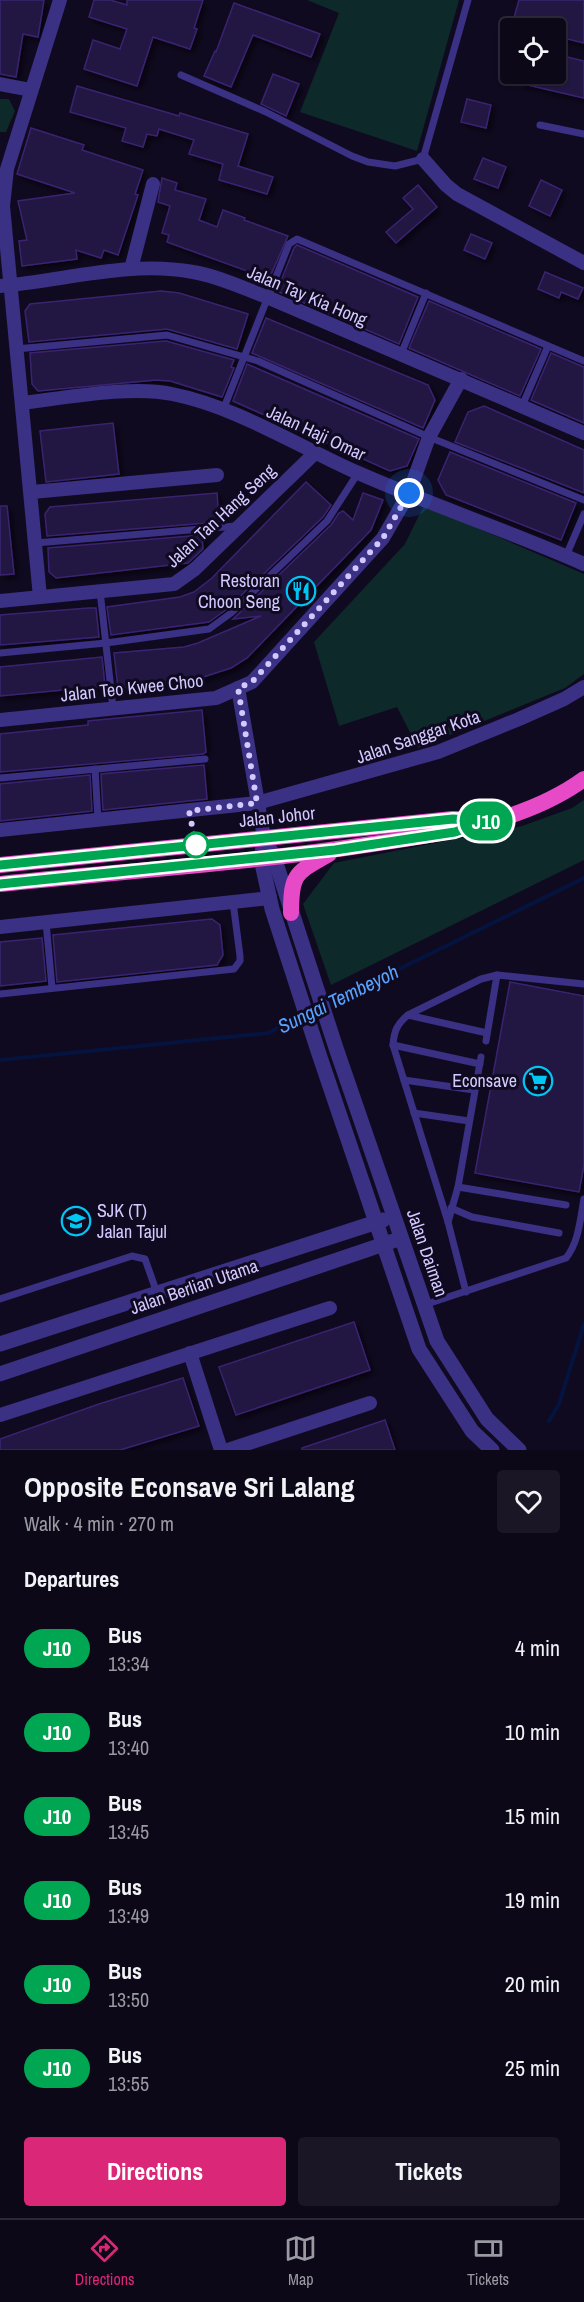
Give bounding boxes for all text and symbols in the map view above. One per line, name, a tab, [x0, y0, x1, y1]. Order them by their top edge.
map controls	[500, 18, 566, 84]
button: locate	[500, 18, 566, 84]
street label: Jalan Tay Kia Hong	[243, 259, 372, 332]
street label: Jalan Haji Omar	[263, 399, 370, 466]
street label: Jalan Tan Hang Seng	[161, 458, 281, 573]
your location	[394, 478, 424, 508]
place label: Restoran Choon Seng	[198, 568, 281, 614]
restaurant icon: Restoran Choon Seng	[285, 575, 317, 607]
street label: Jalan Teo Kwee Choo	[59, 668, 205, 707]
street label: Jalan Sanggar Kota	[352, 704, 483, 769]
street label: Jalan Johor	[238, 800, 316, 833]
line badge: J10	[452, 802, 520, 840]
text: J10	[472, 807, 500, 836]
unlabelled marker	[183, 832, 209, 858]
water label: Sungai Tembeyoh	[273, 958, 403, 1039]
supermarket icon: Econsave	[522, 1065, 554, 1097]
place label: Econsave	[452, 1068, 517, 1093]
place label: SJK (T) Jalan Tajul	[97, 1198, 167, 1244]
school or university icon: SJK (T) Jalan Tajul	[60, 1205, 92, 1237]
street label: Jalan Daiman	[401, 1206, 454, 1300]
street label: Jalan Berlian Utama	[127, 1253, 261, 1320]
text: Opposite Econsave Sri Lalang	[24, 1468, 355, 1506]
button: heart	[497, 1470, 560, 1533]
text: Walk · 4 min · 270 m	[24, 1510, 174, 1537]
text: Departures	[24, 1564, 119, 1594]
text: Bus	[108, 1620, 142, 1650]
text: 4 min	[515, 1633, 560, 1663]
text: J10	[43, 1634, 71, 1663]
text: 13:34	[108, 1650, 149, 1677]
text: Bus	[108, 1704, 142, 1734]
text: 10 min	[505, 1717, 560, 1747]
text: J10	[43, 1718, 71, 1747]
text: 13:40	[108, 1734, 149, 1761]
text: Bus	[108, 1788, 142, 1818]
text: 15 min	[505, 1801, 560, 1831]
text: J10	[43, 1802, 71, 1831]
text: 13:45	[108, 1818, 149, 1845]
text: Bus	[108, 1872, 142, 1902]
text: 19 min	[505, 1885, 560, 1915]
text: J10	[43, 1886, 71, 1915]
text: 13:49	[108, 1902, 149, 1929]
text: Bus	[108, 1956, 142, 1986]
text: 20 min	[505, 1969, 560, 1999]
text: J10	[43, 1970, 71, 1999]
text: 13:50	[108, 1986, 149, 2013]
text: Bus	[108, 2040, 142, 2070]
text: 25 min	[505, 2053, 560, 2083]
text: J10	[43, 2054, 71, 2083]
text: 13:55	[108, 2070, 149, 2097]
button: Directions	[24, 2137, 286, 2206]
button: Tickets	[298, 2137, 560, 2206]
tab: Directions	[75, 2232, 135, 2290]
tab: Map	[284, 2232, 317, 2290]
tab: Tickets	[467, 2232, 509, 2290]

